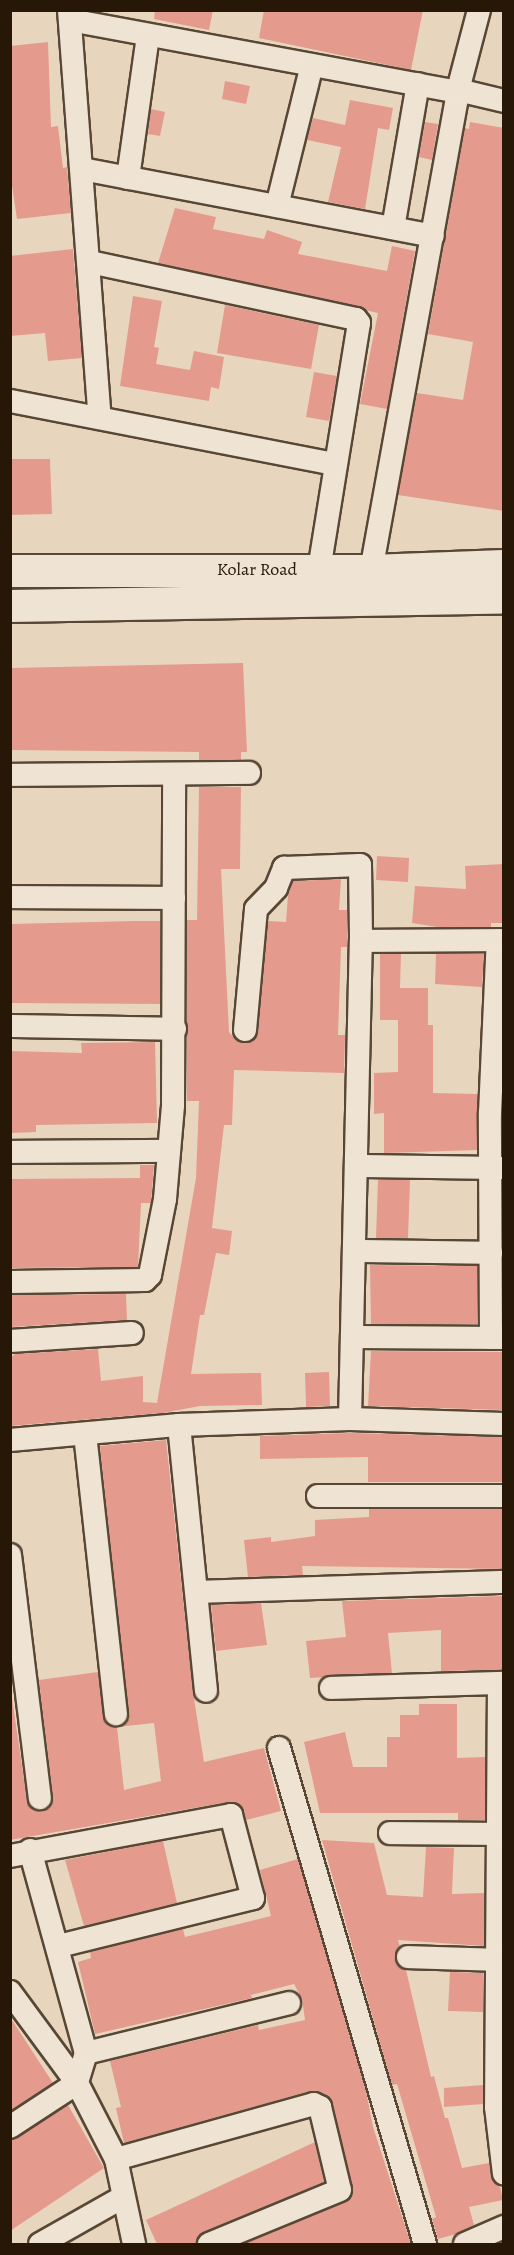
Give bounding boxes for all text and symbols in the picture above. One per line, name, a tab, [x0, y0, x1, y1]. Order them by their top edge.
street label: Kolar Road	[217, 558, 297, 580]

